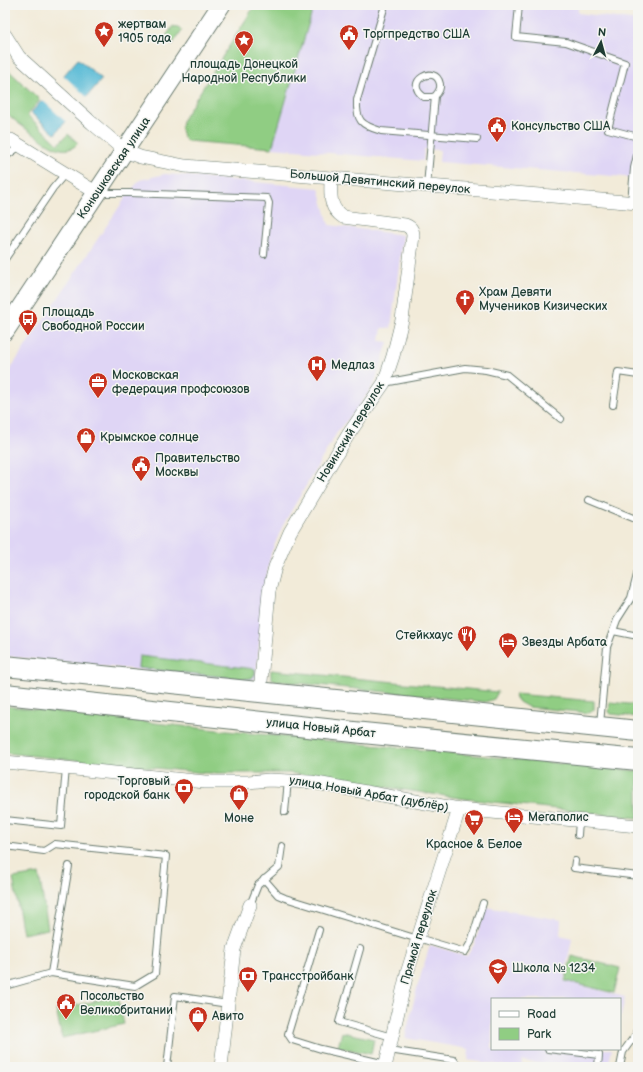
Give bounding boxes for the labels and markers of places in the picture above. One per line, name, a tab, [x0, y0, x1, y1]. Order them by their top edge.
place label: жертвам 1905 года	[118, 17, 171, 46]
place icon: жертвам 1905 года	[93, 20, 115, 48]
public building icon: Торгпредство США	[338, 23, 360, 51]
place label: Торгпредство США	[363, 27, 470, 42]
place icon: площадь Донецкой Народной Республики	[233, 29, 255, 57]
place label: площадь Донецкой Народной Республики	[182, 57, 306, 86]
public building icon: Консульство США	[486, 115, 508, 143]
place label: Консульство США	[511, 119, 611, 134]
place label: Храм Девяти Мучеников Кизических	[479, 285, 608, 314]
church icon: Храм Девяти Мучеников Кизических	[454, 288, 476, 316]
place label: Площадь Свободной России	[42, 305, 145, 334]
bus stop icon: Площадь Свободной России	[17, 308, 39, 336]
hospital icon: Медлаз	[306, 354, 328, 382]
place label: Медлаз	[331, 358, 375, 373]
place label: Московская федерация профсоюзов	[112, 368, 250, 397]
office icon: Московская федерация профсоюзов	[87, 371, 109, 399]
shop icon: Крымское солнце	[75, 426, 97, 454]
place label: Крымское солнце	[100, 430, 199, 445]
place label: Правительство Москвы	[155, 451, 240, 480]
public building icon: Правительство Москвы	[130, 454, 152, 482]
restaurant icon: Стейкхаус	[456, 624, 478, 652]
place label: Стейкхаус	[396, 628, 453, 643]
hotel icon: Звезды Арбата	[497, 631, 519, 659]
place label: Звезды Арбата	[522, 635, 607, 650]
place label: Торговый городской банк	[84, 774, 171, 803]
bank icon: Торговый городской банк	[173, 777, 195, 805]
shop icon: Моне	[228, 783, 250, 811]
hotel icon: Мегаполис	[503, 806, 525, 834]
supermarket icon: Красное & Белое	[463, 808, 485, 836]
place label: Мегаполис	[528, 810, 589, 825]
place label: Моне	[224, 811, 254, 826]
place label: Красное & Белое	[426, 837, 523, 852]
school or university icon: Школа № 1234	[487, 957, 509, 985]
place label: Школа № 1234	[512, 961, 596, 976]
bank icon: Трансстройбанк	[237, 965, 259, 993]
place label: Трансстройбанк	[262, 969, 354, 984]
place label: Посольство Великобритании	[80, 989, 173, 1018]
public building icon: Посольство Великобритании	[55, 992, 77, 1020]
shop icon: Авито	[187, 1005, 209, 1033]
place label: Авито	[211, 1009, 244, 1024]

